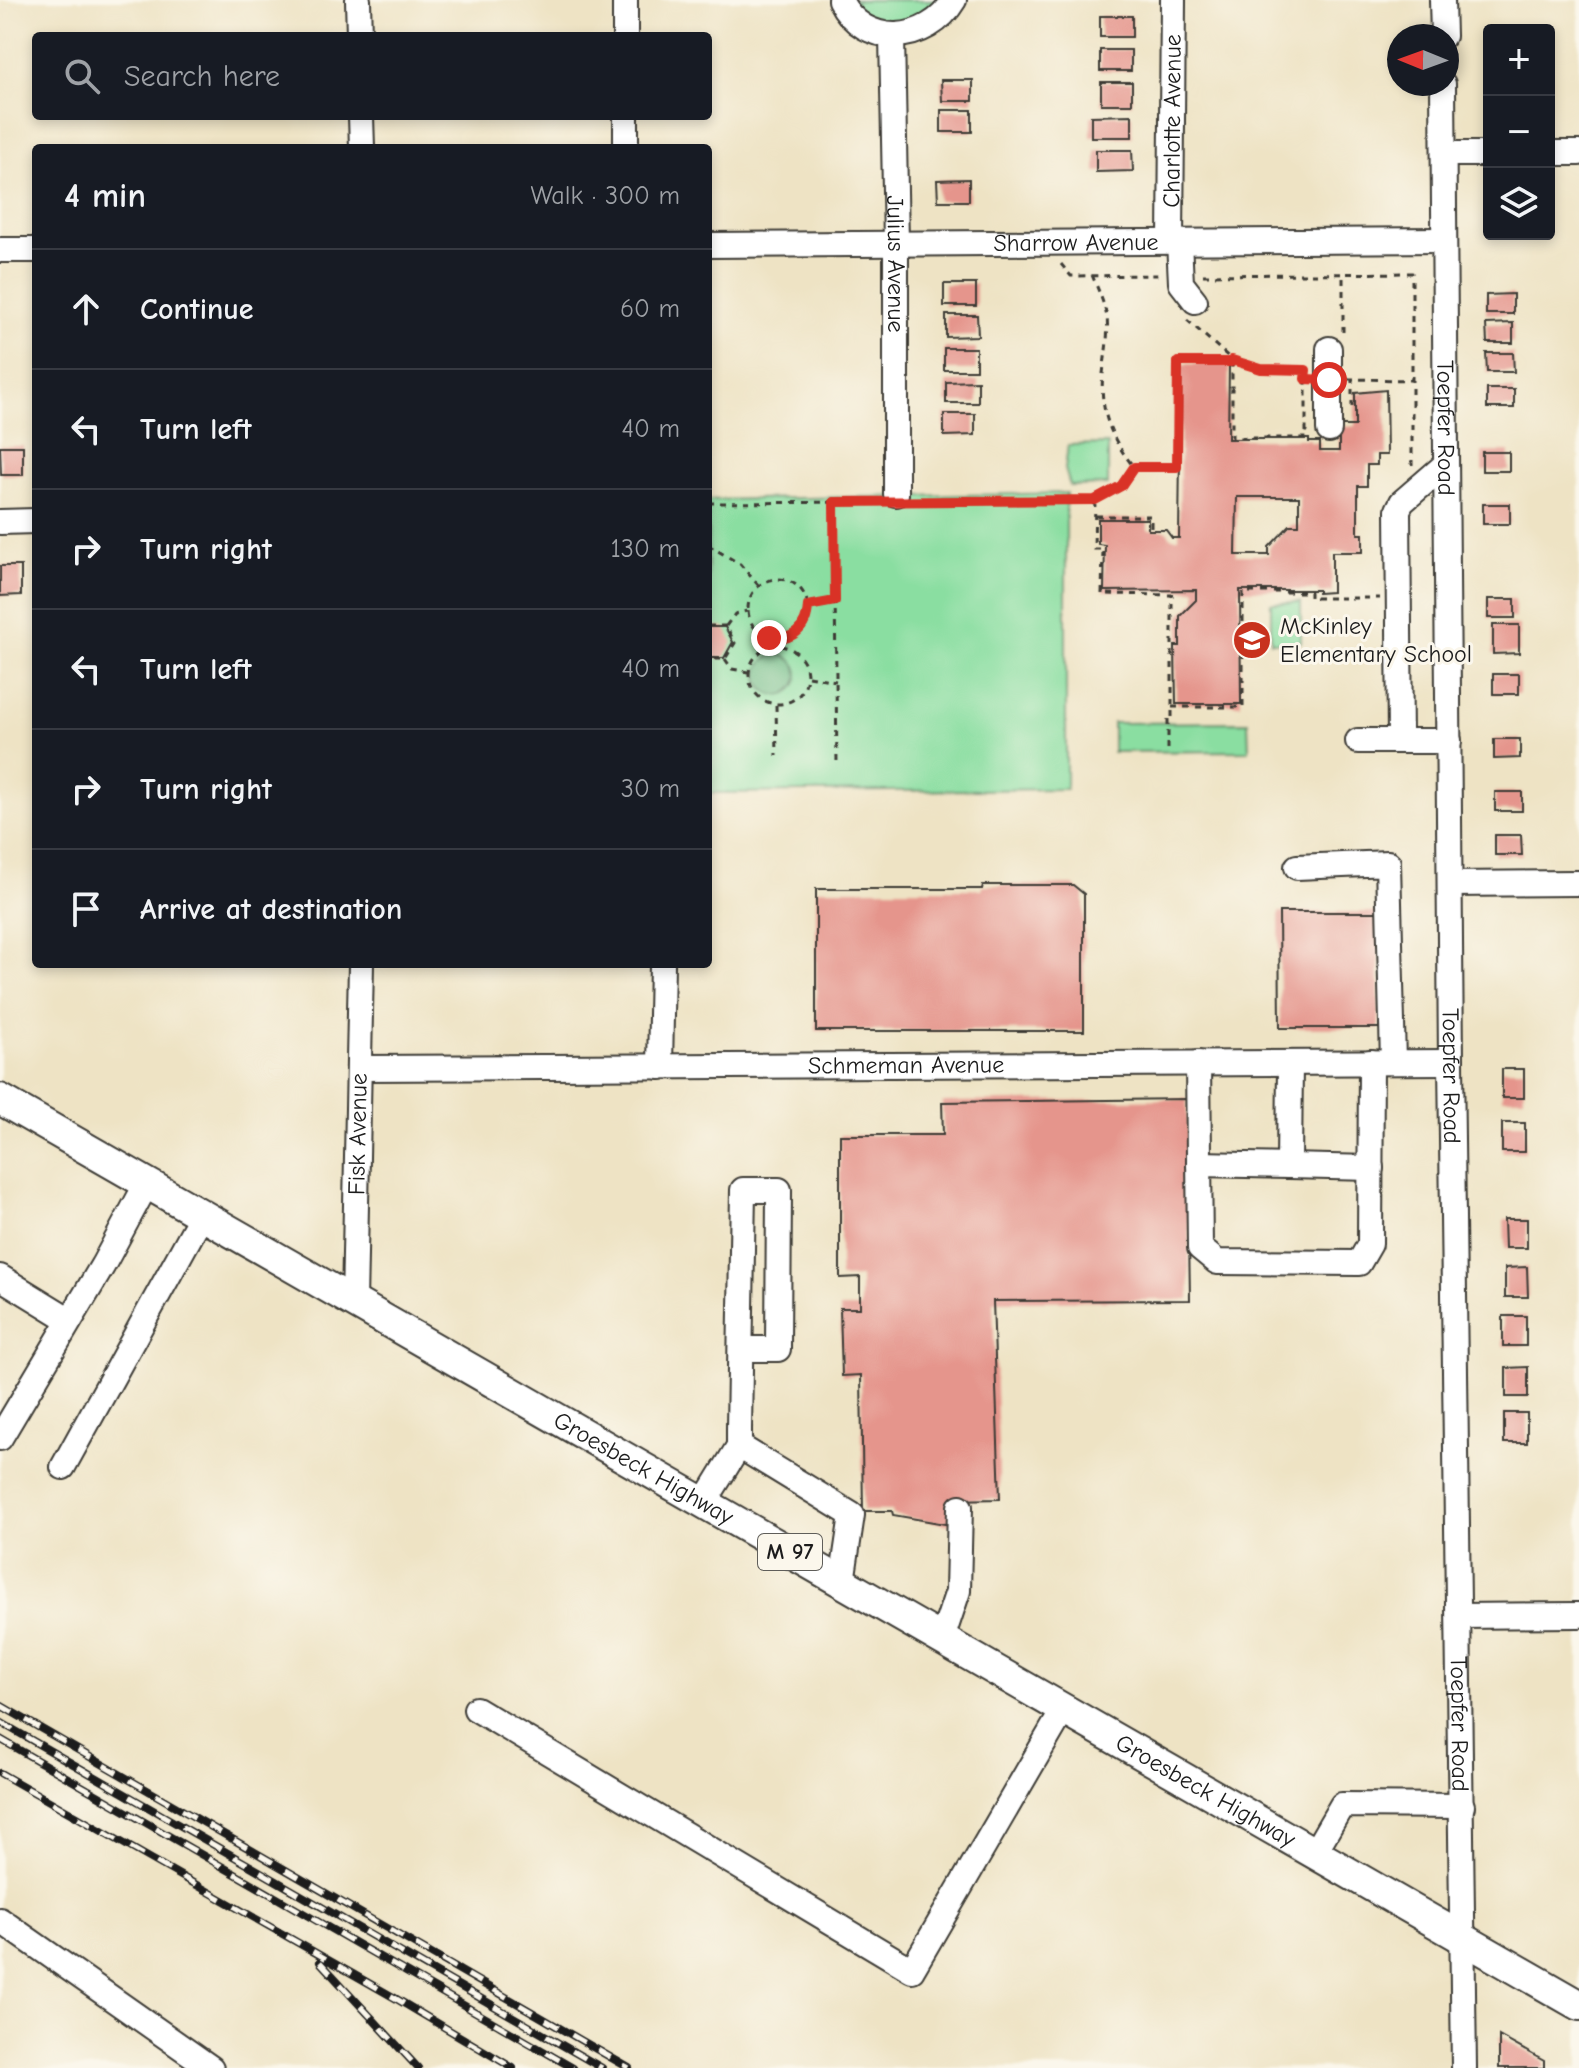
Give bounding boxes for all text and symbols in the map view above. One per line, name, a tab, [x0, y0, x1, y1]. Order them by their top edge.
north arrow	[1387, 24, 1459, 96]
map controls	[1483, 24, 1555, 240]
button: +	[1483, 24, 1555, 96]
search box	[32, 32, 712, 120]
street label: Charlotte Avenue	[1157, 34, 1187, 208]
icon: search	[60, 54, 104, 98]
text: Search here	[124, 59, 280, 94]
button: −	[1483, 96, 1555, 168]
button: layers	[1483, 168, 1555, 240]
text: 4 min	[64, 176, 146, 216]
text: Walk · 300 m	[531, 181, 680, 211]
street label: Julius Avenue	[881, 195, 910, 333]
street label: Sharrow Avenue	[993, 228, 1159, 257]
icon: ahead	[64, 287, 108, 331]
text: Continue	[140, 292, 254, 327]
text: 60 m	[620, 294, 680, 324]
street label: Toepfer Road	[1431, 360, 1460, 496]
route start	[1311, 362, 1347, 398]
icon: left	[64, 407, 108, 451]
text: Turn left	[140, 412, 252, 447]
text: 40 m	[621, 414, 680, 444]
icon: right	[64, 527, 108, 571]
text: Turn right	[140, 532, 272, 567]
text: 130 m	[611, 534, 680, 564]
place label: McKinley Elementary School	[1280, 612, 1472, 668]
school or university icon: McKinley Elementary School	[1231, 619, 1273, 661]
route end	[751, 620, 787, 656]
icon: left	[64, 647, 108, 691]
text: Turn left	[140, 652, 252, 687]
text: 40 m	[621, 654, 680, 684]
icon: right	[64, 767, 108, 811]
text: Turn right	[140, 772, 272, 807]
text: 30 m	[621, 774, 680, 804]
icon: arrive	[64, 887, 108, 931]
text: Arrive at destination	[140, 892, 402, 927]
street label: Toepfer Road	[1437, 1008, 1466, 1144]
street label: Schmeman Avenue	[808, 1050, 1004, 1080]
street label: Fisk Avenue	[342, 1073, 373, 1195]
street label: Groesbeck Highway	[549, 1406, 739, 1531]
road number: M 97	[758, 1534, 822, 1570]
street label: Toepfer Road	[1445, 1656, 1474, 1792]
street label: Groesbeck Highway	[1111, 1728, 1301, 1853]

